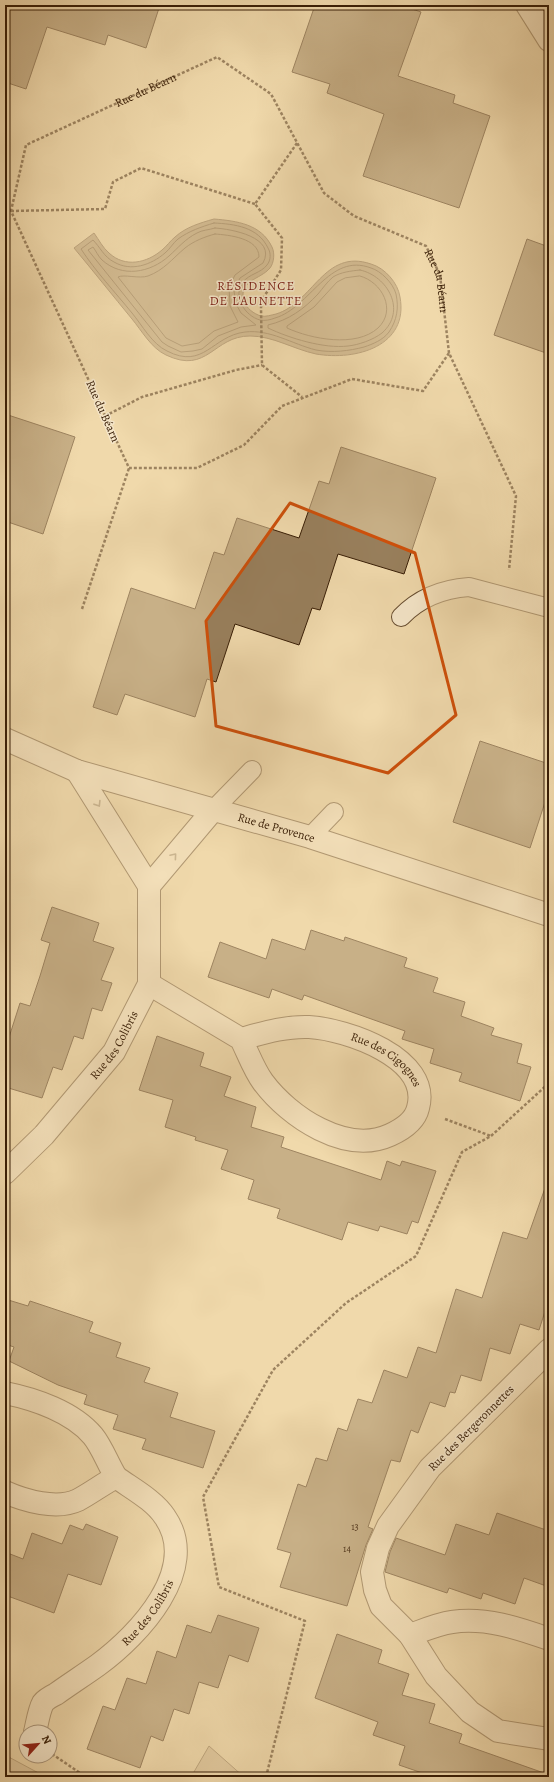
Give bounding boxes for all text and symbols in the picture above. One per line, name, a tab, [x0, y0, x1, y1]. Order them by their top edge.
street label: Rue du Béarn	[112, 69, 179, 111]
street label: Rue du Béarn	[420, 246, 452, 314]
district label: RÉSIDENCE DE L'AUNETTE	[209, 277, 303, 309]
street label: Rue du Béarn	[82, 378, 124, 445]
one-way arrow	[93, 800, 101, 807]
street label: Rue de Provence	[236, 809, 317, 846]
one-way arrow	[170, 854, 177, 861]
street label: Rue des Colibris	[86, 1008, 142, 1083]
street label: Rue des Cigognes	[349, 1028, 425, 1089]
street label: Rue des Bergeronnettes	[424, 1381, 518, 1475]
house number: 13	[351, 1520, 359, 1533]
house number: 14	[343, 1542, 351, 1555]
street label: Rue des Colibris	[118, 1577, 177, 1649]
north arrow	[18, 1724, 58, 1764]
text: N	[38, 1733, 55, 1747]

